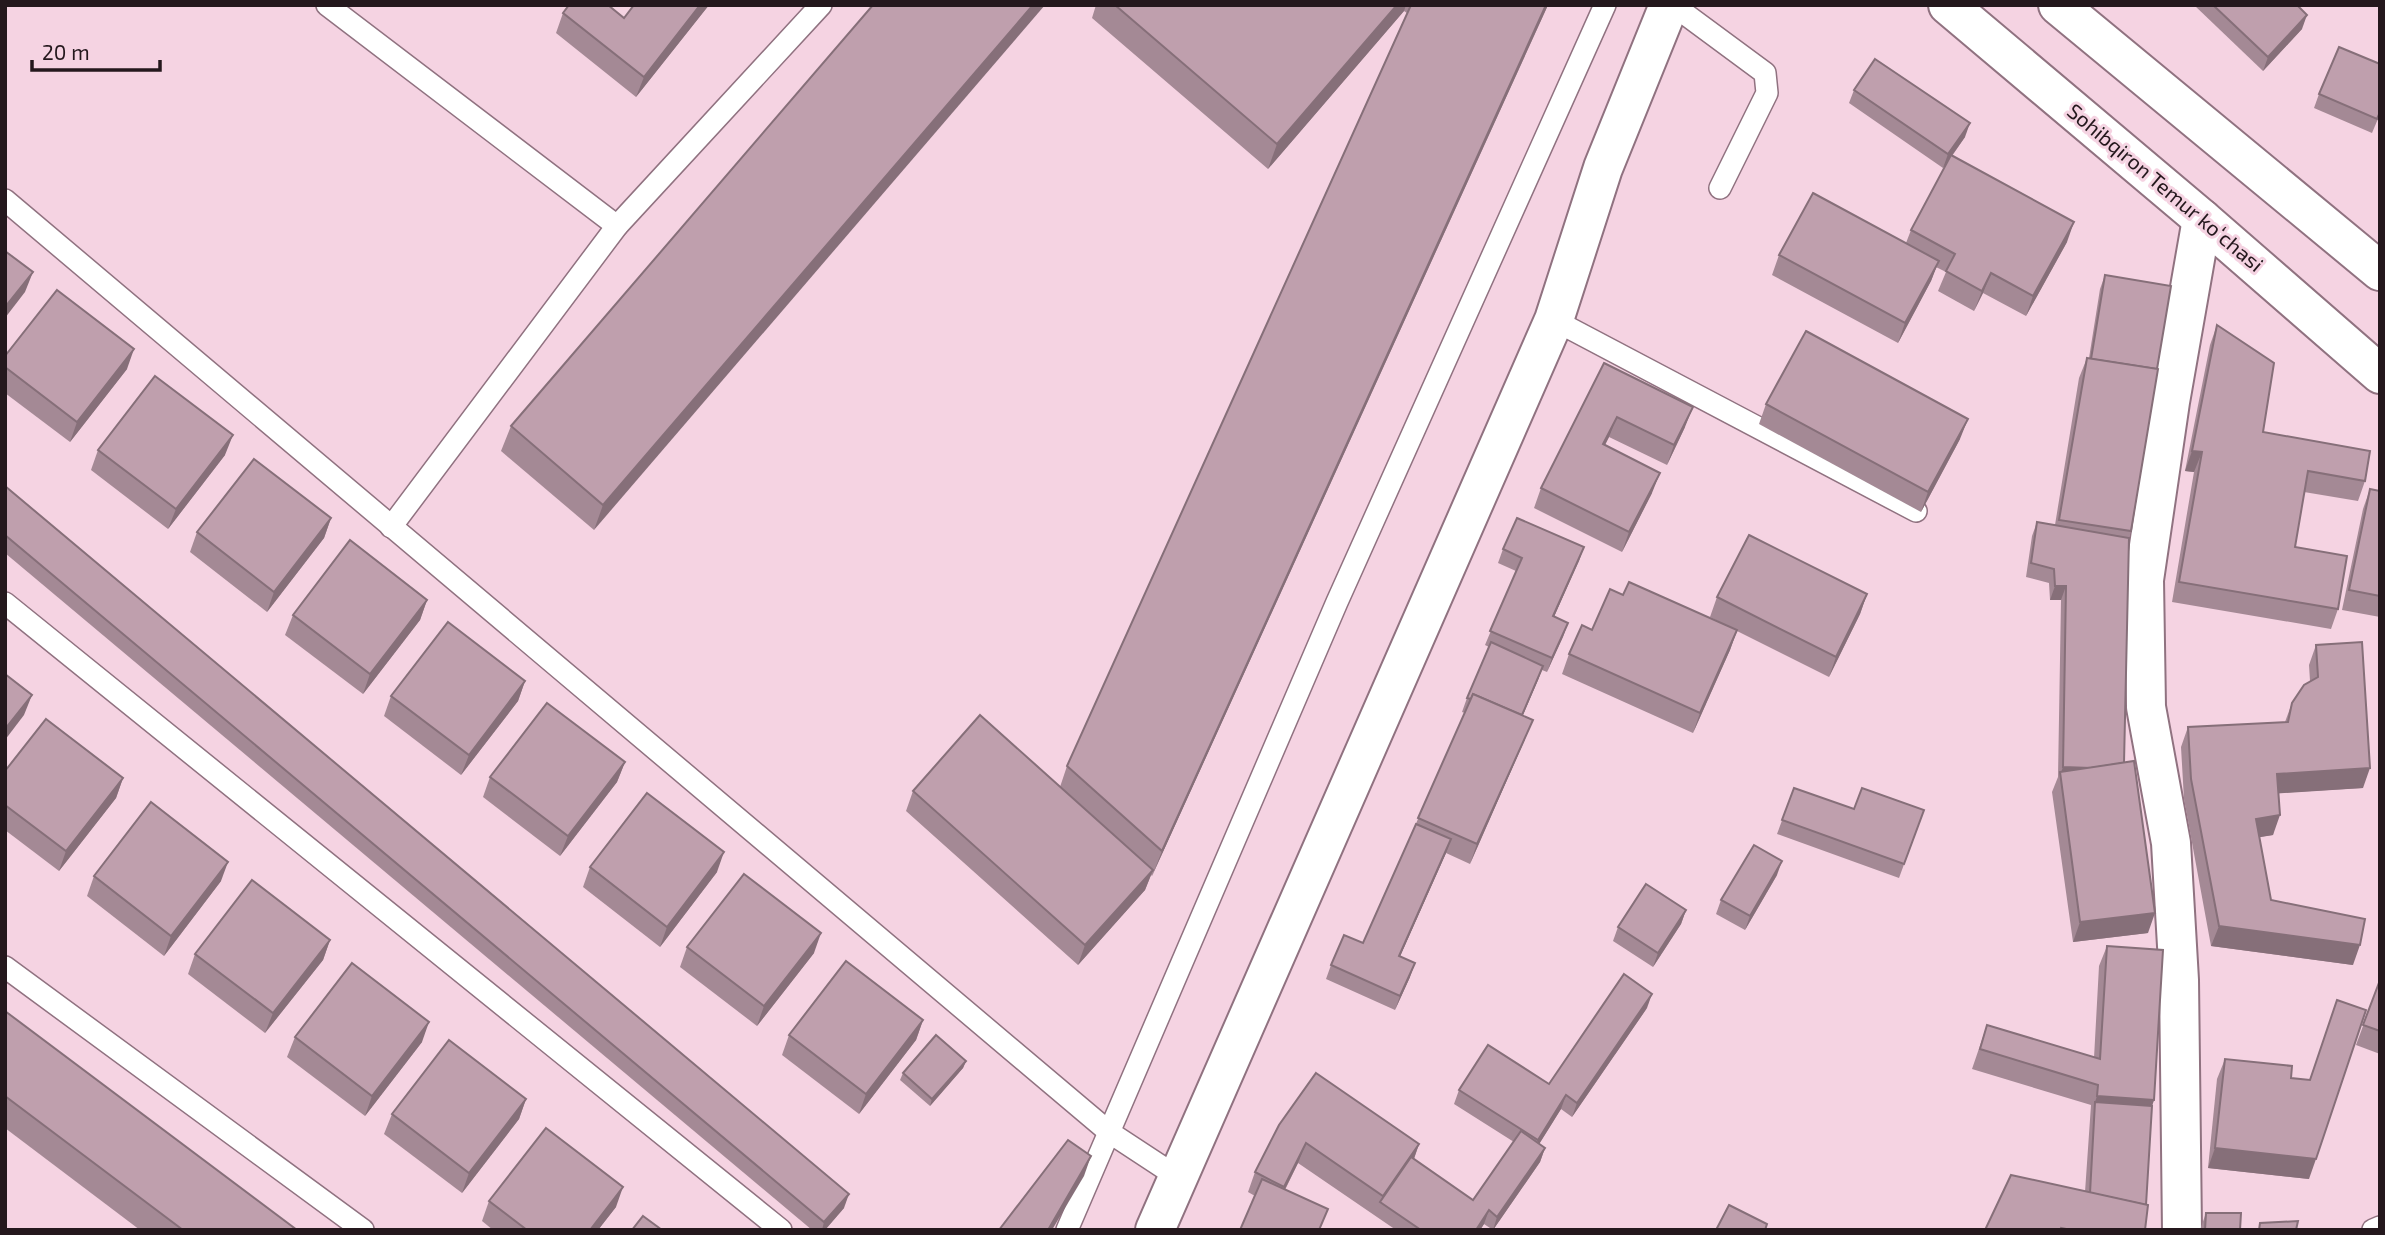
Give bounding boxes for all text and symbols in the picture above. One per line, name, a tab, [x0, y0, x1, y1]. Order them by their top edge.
scale bar	[32, 28, 159, 72]
text: 20 m	[42, 39, 90, 64]
street label: Sohibqiron Temur koʻchasi	[2063, 98, 2269, 276]

